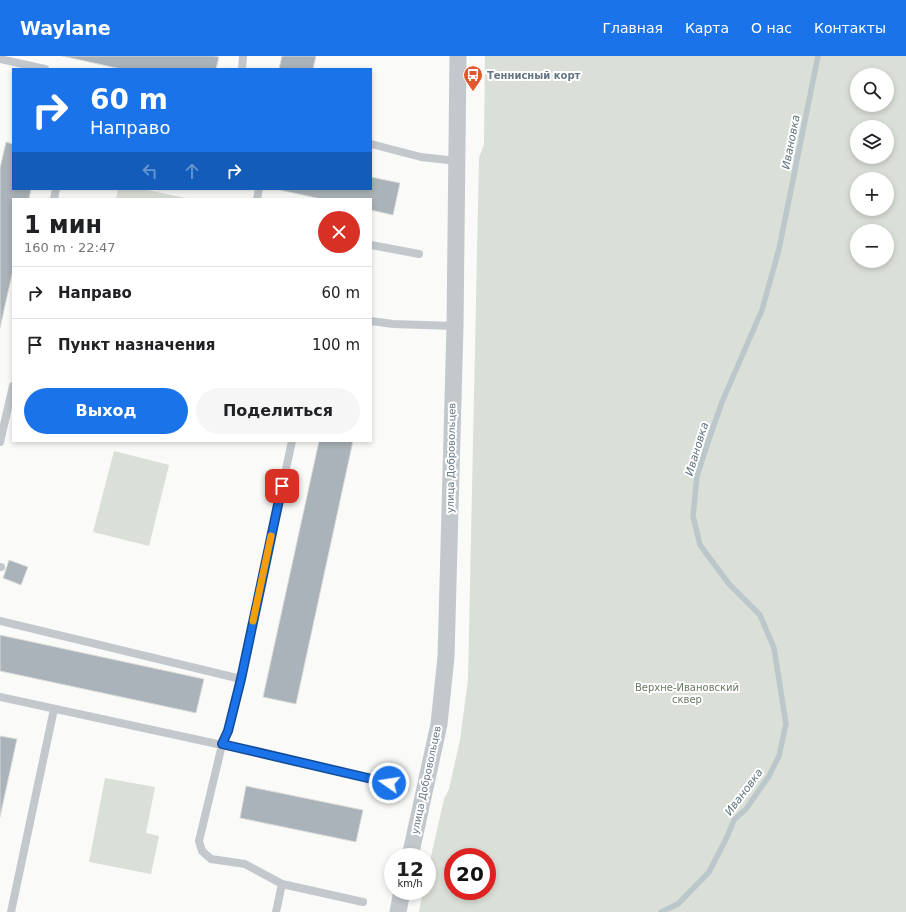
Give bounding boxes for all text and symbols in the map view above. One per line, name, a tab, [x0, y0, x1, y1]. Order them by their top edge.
text: Waylane	[20, 17, 111, 39]
text: Главная	[602, 20, 663, 36]
text: Карта	[685, 20, 729, 36]
text: О нас	[751, 20, 792, 36]
text: Контакты	[814, 20, 886, 36]
bus stop icon: Теннисный корт	[462, 64, 484, 92]
map controls	[850, 68, 894, 268]
button: search	[850, 68, 894, 112]
place label: Теннисный корт	[487, 70, 581, 81]
text: 60 m	[90, 83, 168, 116]
icon: right	[24, 84, 76, 136]
water label: Ивановка	[779, 113, 803, 170]
text: Направо	[90, 117, 170, 138]
button: layers	[850, 120, 894, 164]
icon: left	[139, 160, 161, 182]
icon: ahead	[181, 160, 203, 182]
icon: right	[223, 160, 245, 182]
button: +	[850, 172, 894, 216]
text: 1 мин	[24, 211, 102, 239]
button: close	[318, 211, 360, 253]
button: −	[850, 224, 894, 268]
text: 160 m · 22:47	[24, 240, 115, 255]
icon: right	[24, 282, 46, 304]
text: Направо	[58, 284, 132, 302]
text: 60 m	[322, 284, 360, 302]
icon: arrive	[24, 334, 46, 356]
text: Пункт назначения	[58, 336, 215, 354]
text: 100 m	[312, 336, 360, 354]
button: Выход	[24, 388, 188, 434]
button: Поделиться	[196, 388, 360, 434]
street label: улица Добровольцев	[445, 402, 457, 513]
water label: Ивановка	[683, 420, 711, 477]
pin	[265, 469, 299, 503]
icon: arrive	[271, 475, 293, 497]
park label: Верхне-Ивановский сквер	[635, 682, 739, 705]
street label: улица Добровольцев	[409, 725, 443, 835]
position arrow	[368, 762, 410, 804]
water label: Ивановка	[722, 766, 766, 818]
speed limit sign: 20	[444, 848, 496, 900]
text: 12	[396, 857, 424, 881]
text: km/h	[397, 878, 423, 889]

